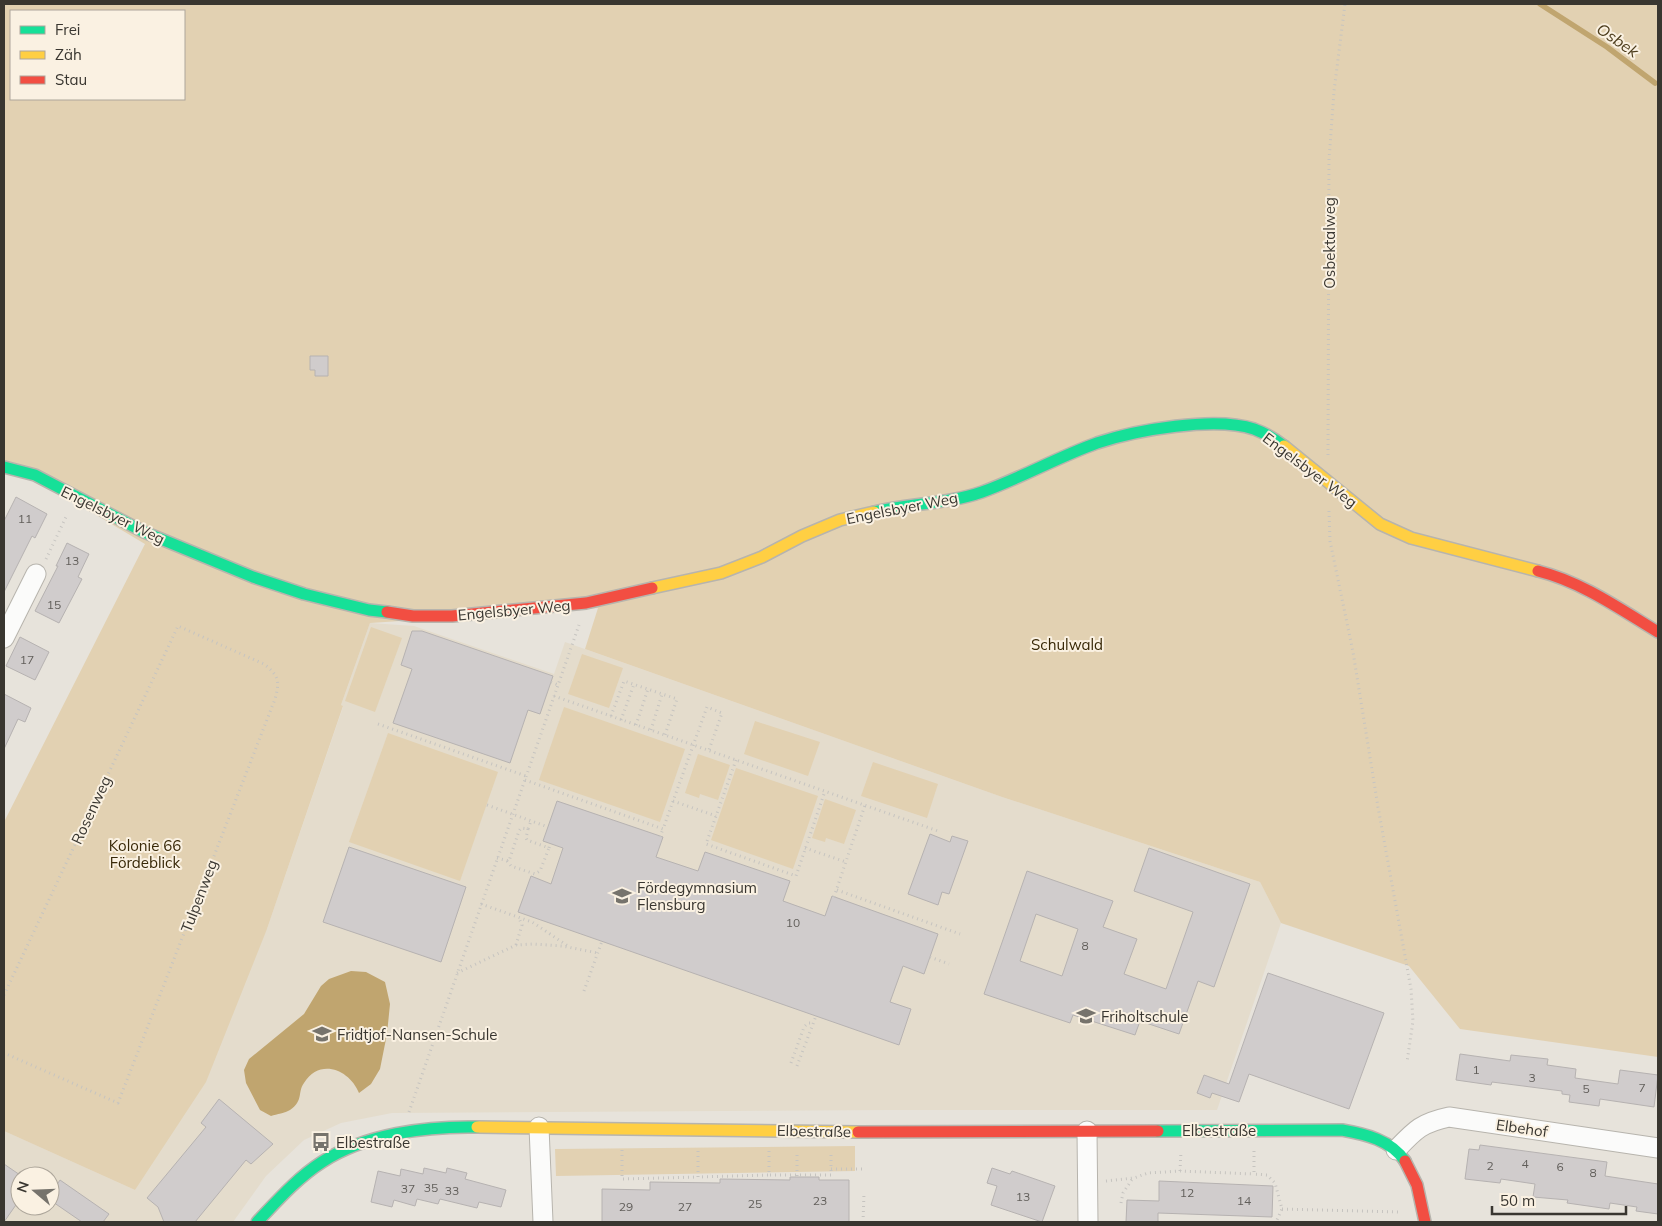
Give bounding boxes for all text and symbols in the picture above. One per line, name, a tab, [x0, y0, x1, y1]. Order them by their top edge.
legend	[10, 10, 185, 100]
water label: Osbek	[1593, 18, 1644, 62]
text: Frei	[55, 20, 80, 39]
text: Zäh	[55, 45, 82, 64]
text: Stau	[55, 70, 87, 89]
street label: Osbektalweg	[1320, 197, 1339, 289]
street label: Engelsbyer Weg	[1259, 428, 1361, 512]
street label: Engelsbyer Weg	[58, 482, 168, 548]
street label: Engelsbyer Weg	[845, 488, 959, 528]
house number: 11	[18, 511, 32, 526]
house number: 13	[65, 553, 79, 568]
street label: Engelsbyer Weg	[457, 596, 571, 624]
house number: 15	[47, 597, 61, 612]
park label: Schulwald	[1031, 635, 1103, 654]
house number: 17	[20, 652, 34, 667]
street label: Rosenweg	[67, 773, 115, 847]
park label: Kolonie 66 Fördeblick	[109, 836, 181, 872]
street label: Tulpenweg	[176, 857, 222, 935]
place label: Fördegymnasium Flensburg	[637, 878, 757, 914]
school or university icon: Fördegymnasium Flensburg	[611, 885, 633, 907]
house number: 10	[786, 915, 800, 930]
house number: 8	[1081, 938, 1089, 953]
school or university icon: Friholtschule	[1075, 1005, 1097, 1027]
place label: Friholtschule	[1101, 1007, 1189, 1026]
school or university icon: Fridtjof-Nansen-Schule	[311, 1023, 333, 1045]
place label: Fridtjof-Nansen-Schule	[337, 1025, 497, 1044]
house number: 1	[1472, 1062, 1480, 1077]
house number: 3	[1528, 1070, 1536, 1085]
house number: 7	[1638, 1080, 1646, 1095]
house number: 5	[1582, 1081, 1590, 1096]
street label: Elbehof	[1495, 1115, 1550, 1141]
street label: Elbestraße	[777, 1121, 851, 1141]
street label: Elbestraße	[1182, 1121, 1256, 1140]
bus stop icon: Elbestraße	[310, 1131, 332, 1153]
place label: Elbestraße	[336, 1133, 410, 1152]
house number: 4	[1521, 1156, 1529, 1171]
house number: 2	[1486, 1158, 1494, 1173]
house number: 6	[1556, 1159, 1564, 1174]
house number: 8	[1589, 1165, 1597, 1180]
north arrow	[10, 1166, 60, 1216]
text: N	[12, 1179, 33, 1195]
house number: 35	[424, 1180, 438, 1195]
house number: 37	[401, 1181, 415, 1196]
house number: 33	[445, 1183, 459, 1198]
scale bar	[1492, 1184, 1626, 1216]
house number: 12	[1180, 1185, 1194, 1200]
house number: 13	[1016, 1189, 1030, 1204]
text: 50 m	[1500, 1191, 1535, 1210]
house number: 23	[813, 1193, 827, 1208]
house number: 14	[1237, 1193, 1251, 1208]
house number: 25	[748, 1196, 762, 1211]
house number: 29	[619, 1199, 633, 1214]
house number: 27	[678, 1199, 692, 1214]

